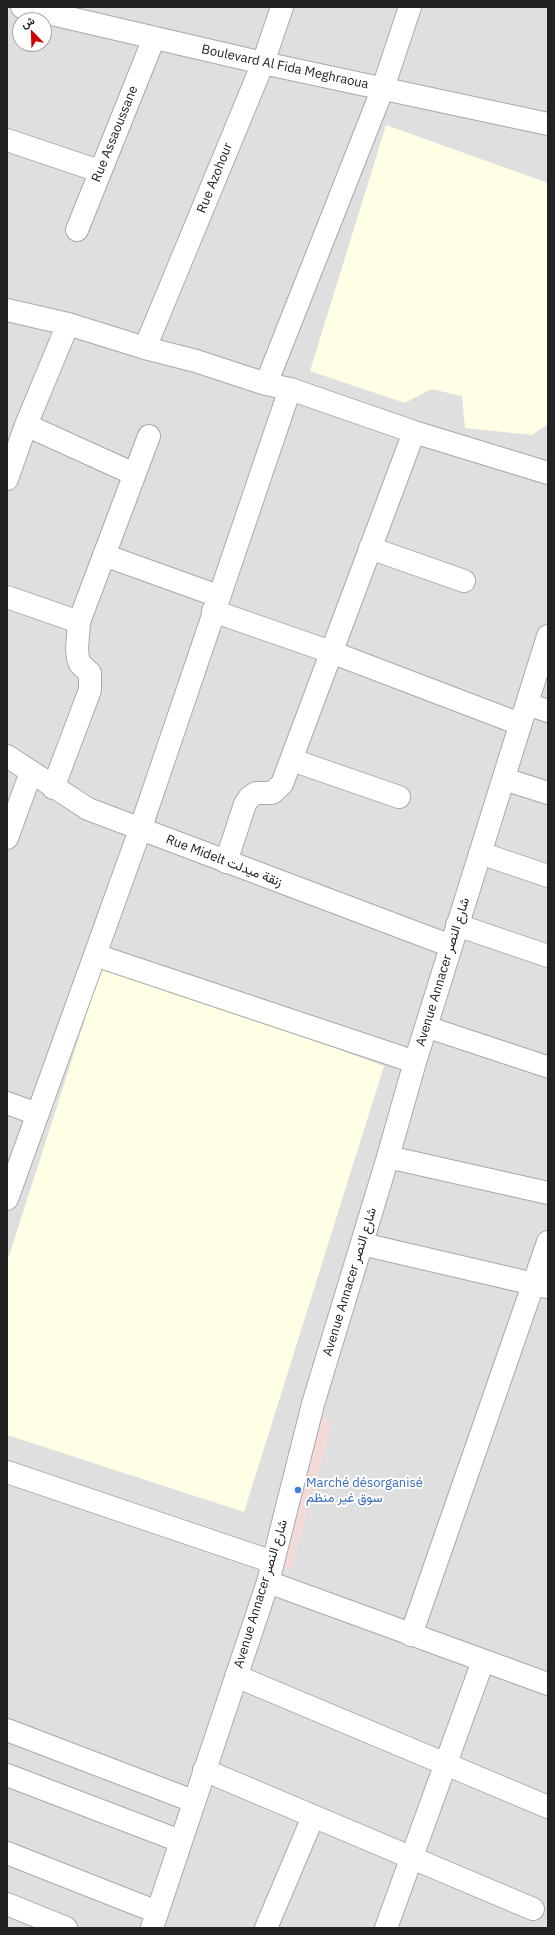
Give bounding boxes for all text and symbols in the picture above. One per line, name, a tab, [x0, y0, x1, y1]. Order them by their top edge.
north arrow	[12, 12, 52, 52]
text: ش	[19, 13, 37, 31]
street label: Boulevard Al Fida Meghraoua	[200, 42, 370, 92]
street label: Rue Assaoussane	[89, 84, 141, 184]
street label: Rue Azohour	[194, 141, 236, 215]
street label: Rue Midelt زنقة ميدلت	[164, 832, 284, 890]
street label: Avenue Annacer شارع النصر	[413, 896, 473, 1048]
street label: Avenue Annacer شارع النصر	[320, 1206, 380, 1358]
place label: Marché désorganisé سوق غير منظم	[306, 1475, 423, 1506]
marker: Marché désorganisé سوق غير منظم	[293, 1485, 303, 1495]
street label: Avenue Annacer شارع النصر	[231, 1518, 291, 1670]

